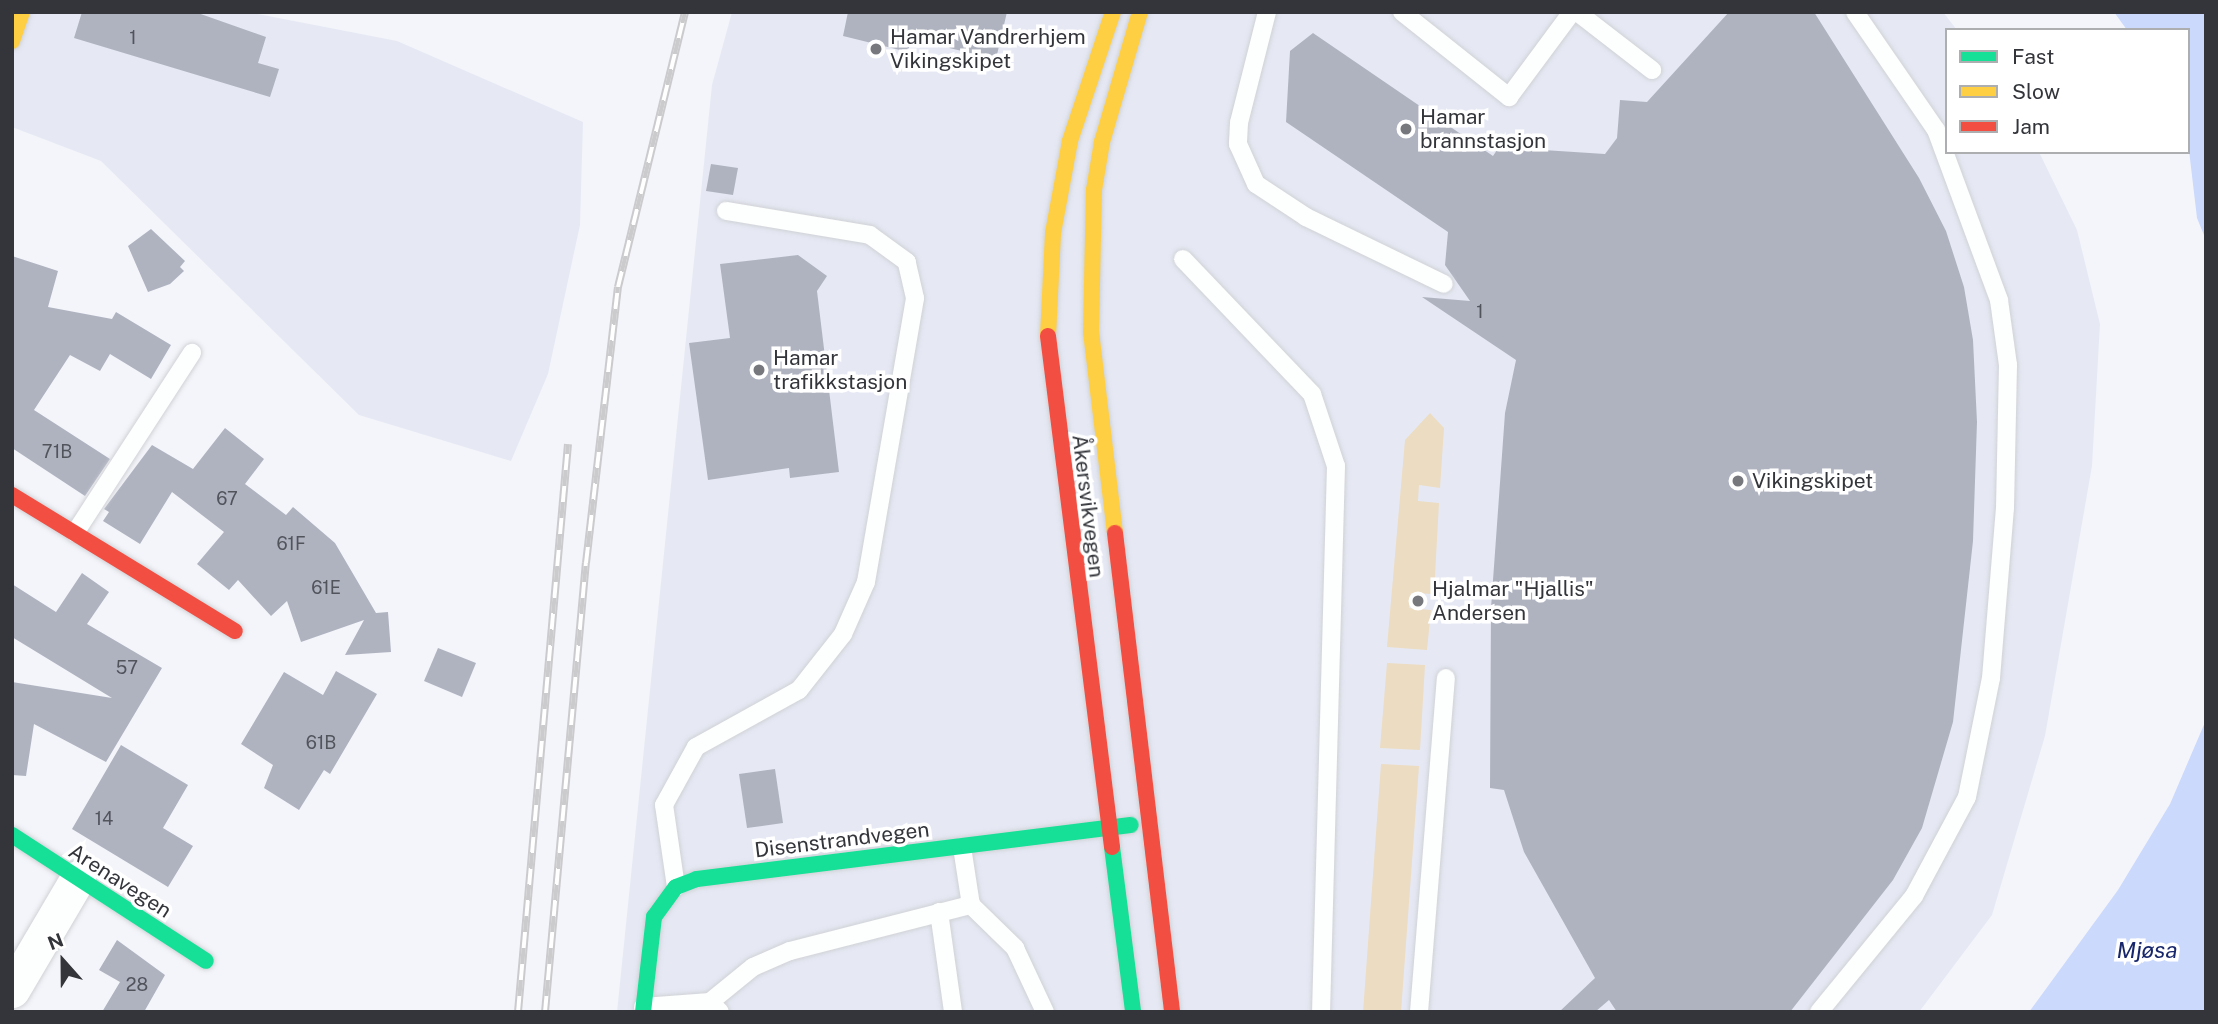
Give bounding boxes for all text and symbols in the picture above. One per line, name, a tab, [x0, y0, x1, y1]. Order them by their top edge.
place label: Hamar Vandrerhjem Vikingskipet	[890, 24, 1086, 74]
house number: 1	[129, 27, 137, 49]
legend	[1945, 28, 2190, 154]
marker: Hamar Vandrerhjem Vikingskipet	[868, 41, 884, 57]
text: Fast	[2012, 44, 2054, 69]
text: Slow	[2012, 79, 2060, 104]
place label: Hamar brannstasjon	[1420, 104, 1546, 154]
text: Jam	[2012, 114, 2050, 139]
marker: Hamar brannstasjon	[1398, 121, 1414, 137]
house number: 1	[1476, 301, 1484, 323]
place label: Hamar trafikkstasjon	[773, 345, 907, 395]
marker: Hamar trafikkstasjon	[751, 362, 767, 378]
street label: Åkersvikvegen	[1067, 433, 1109, 579]
house number: 71B	[42, 441, 72, 463]
place label: Vikingskipet	[1752, 468, 1873, 494]
marker: Vikingskipet	[1730, 473, 1746, 489]
house number: 67	[216, 488, 238, 510]
house number: 61F	[276, 533, 306, 555]
place label: Hjalmar "Hjallis" Andersen	[1432, 576, 1594, 626]
house number: 61E	[311, 577, 341, 599]
marker: Hjalmar "Hjallis" Andersen	[1410, 593, 1426, 609]
house number: 57	[116, 657, 138, 679]
house number: 61B	[306, 732, 336, 754]
house number: 14	[95, 808, 113, 830]
street label: Disenstrandvegen	[753, 817, 931, 863]
street label: Arenavegen	[64, 839, 176, 923]
north arrow	[28, 926, 98, 996]
text: N	[45, 928, 66, 954]
water label: Mjøsa	[2116, 936, 2178, 964]
house number: 28	[126, 974, 148, 996]

